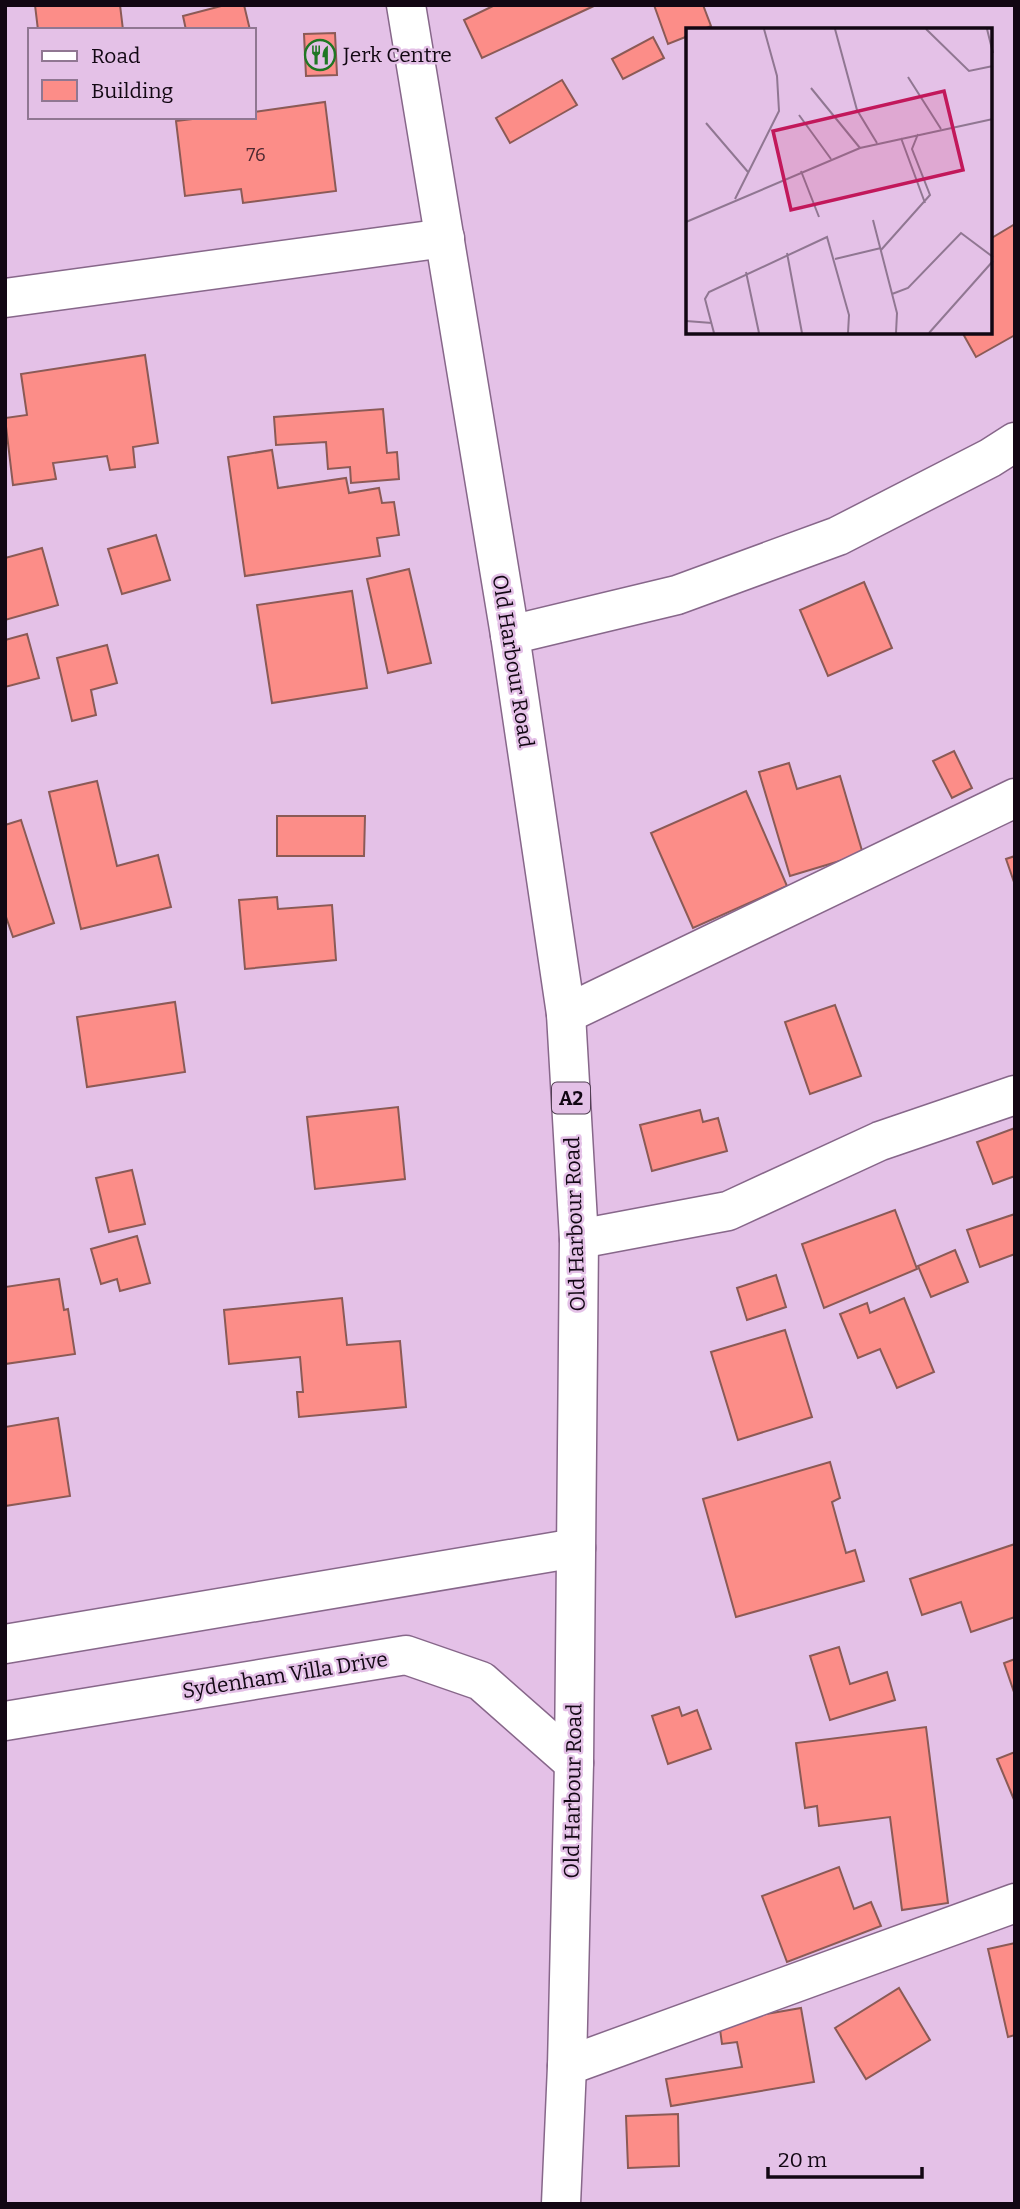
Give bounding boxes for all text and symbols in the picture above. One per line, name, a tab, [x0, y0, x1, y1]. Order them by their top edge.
legend	[28, 28, 256, 119]
inset map	[686, 28, 992, 334]
restaurant icon: Jerk Centre	[303, 38, 337, 72]
place label: Jerk Centre	[342, 42, 452, 68]
text: Road	[91, 43, 140, 69]
text: Building	[91, 78, 174, 104]
house number: 76	[246, 144, 266, 166]
street label: Old Harbour Road	[486, 573, 540, 749]
road number: A2	[552, 1082, 590, 1114]
street label: Old Harbour Road	[559, 1136, 591, 1312]
street label: Sydenham Villa Drive	[180, 1646, 390, 1704]
street label: Old Harbour Road	[558, 1703, 588, 1879]
scale bar	[768, 2136, 922, 2180]
text: 20 m	[778, 2147, 827, 2173]

